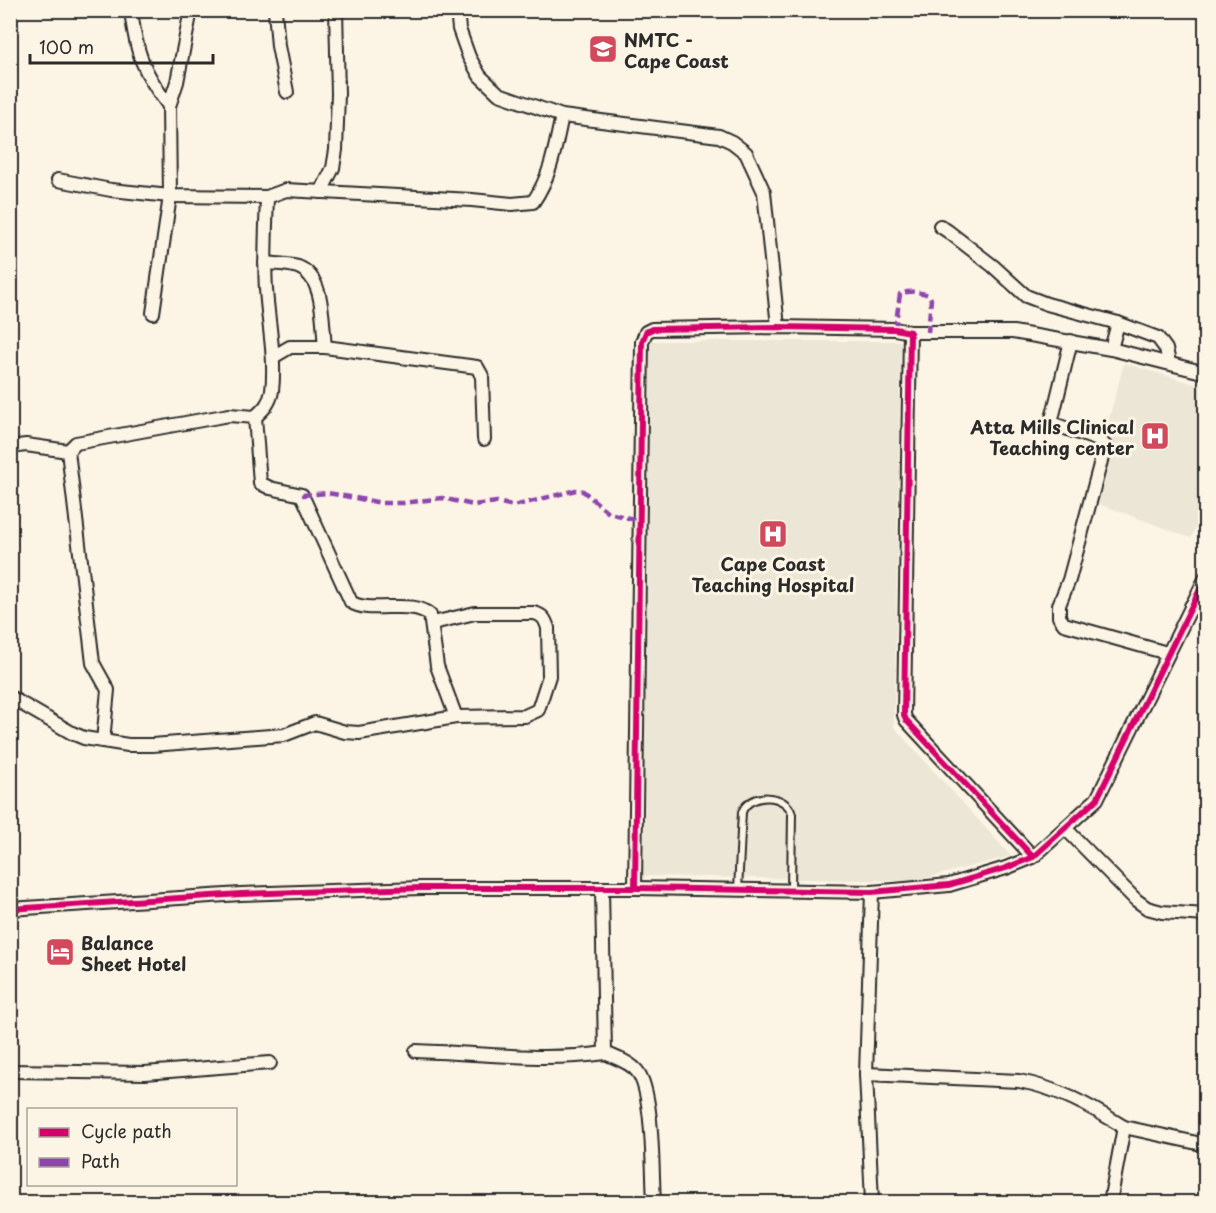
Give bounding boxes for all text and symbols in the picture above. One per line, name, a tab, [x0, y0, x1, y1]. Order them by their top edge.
place label: NMTC - Cape Coast	[624, 26, 729, 74]
scale bar	[30, 27, 213, 65]
text: 100 m	[39, 33, 94, 60]
school or university icon: NMTC - Cape Coast	[587, 33, 619, 65]
place label: Atta Mills Clinical Teaching center	[969, 413, 1135, 461]
hospital icon: Atta Mills Clinical Teaching center	[1139, 420, 1171, 452]
hospital icon: Cape Coast Teaching Hospital	[757, 518, 789, 550]
place label: Cape Coast Teaching Hospital	[692, 550, 854, 598]
place label: Balance Sheet Hotel	[81, 929, 186, 977]
hotel icon: Balance Sheet Hotel	[44, 936, 76, 968]
legend	[27, 1108, 237, 1186]
text: Cycle path	[81, 1117, 172, 1144]
text: Path	[81, 1147, 120, 1174]

